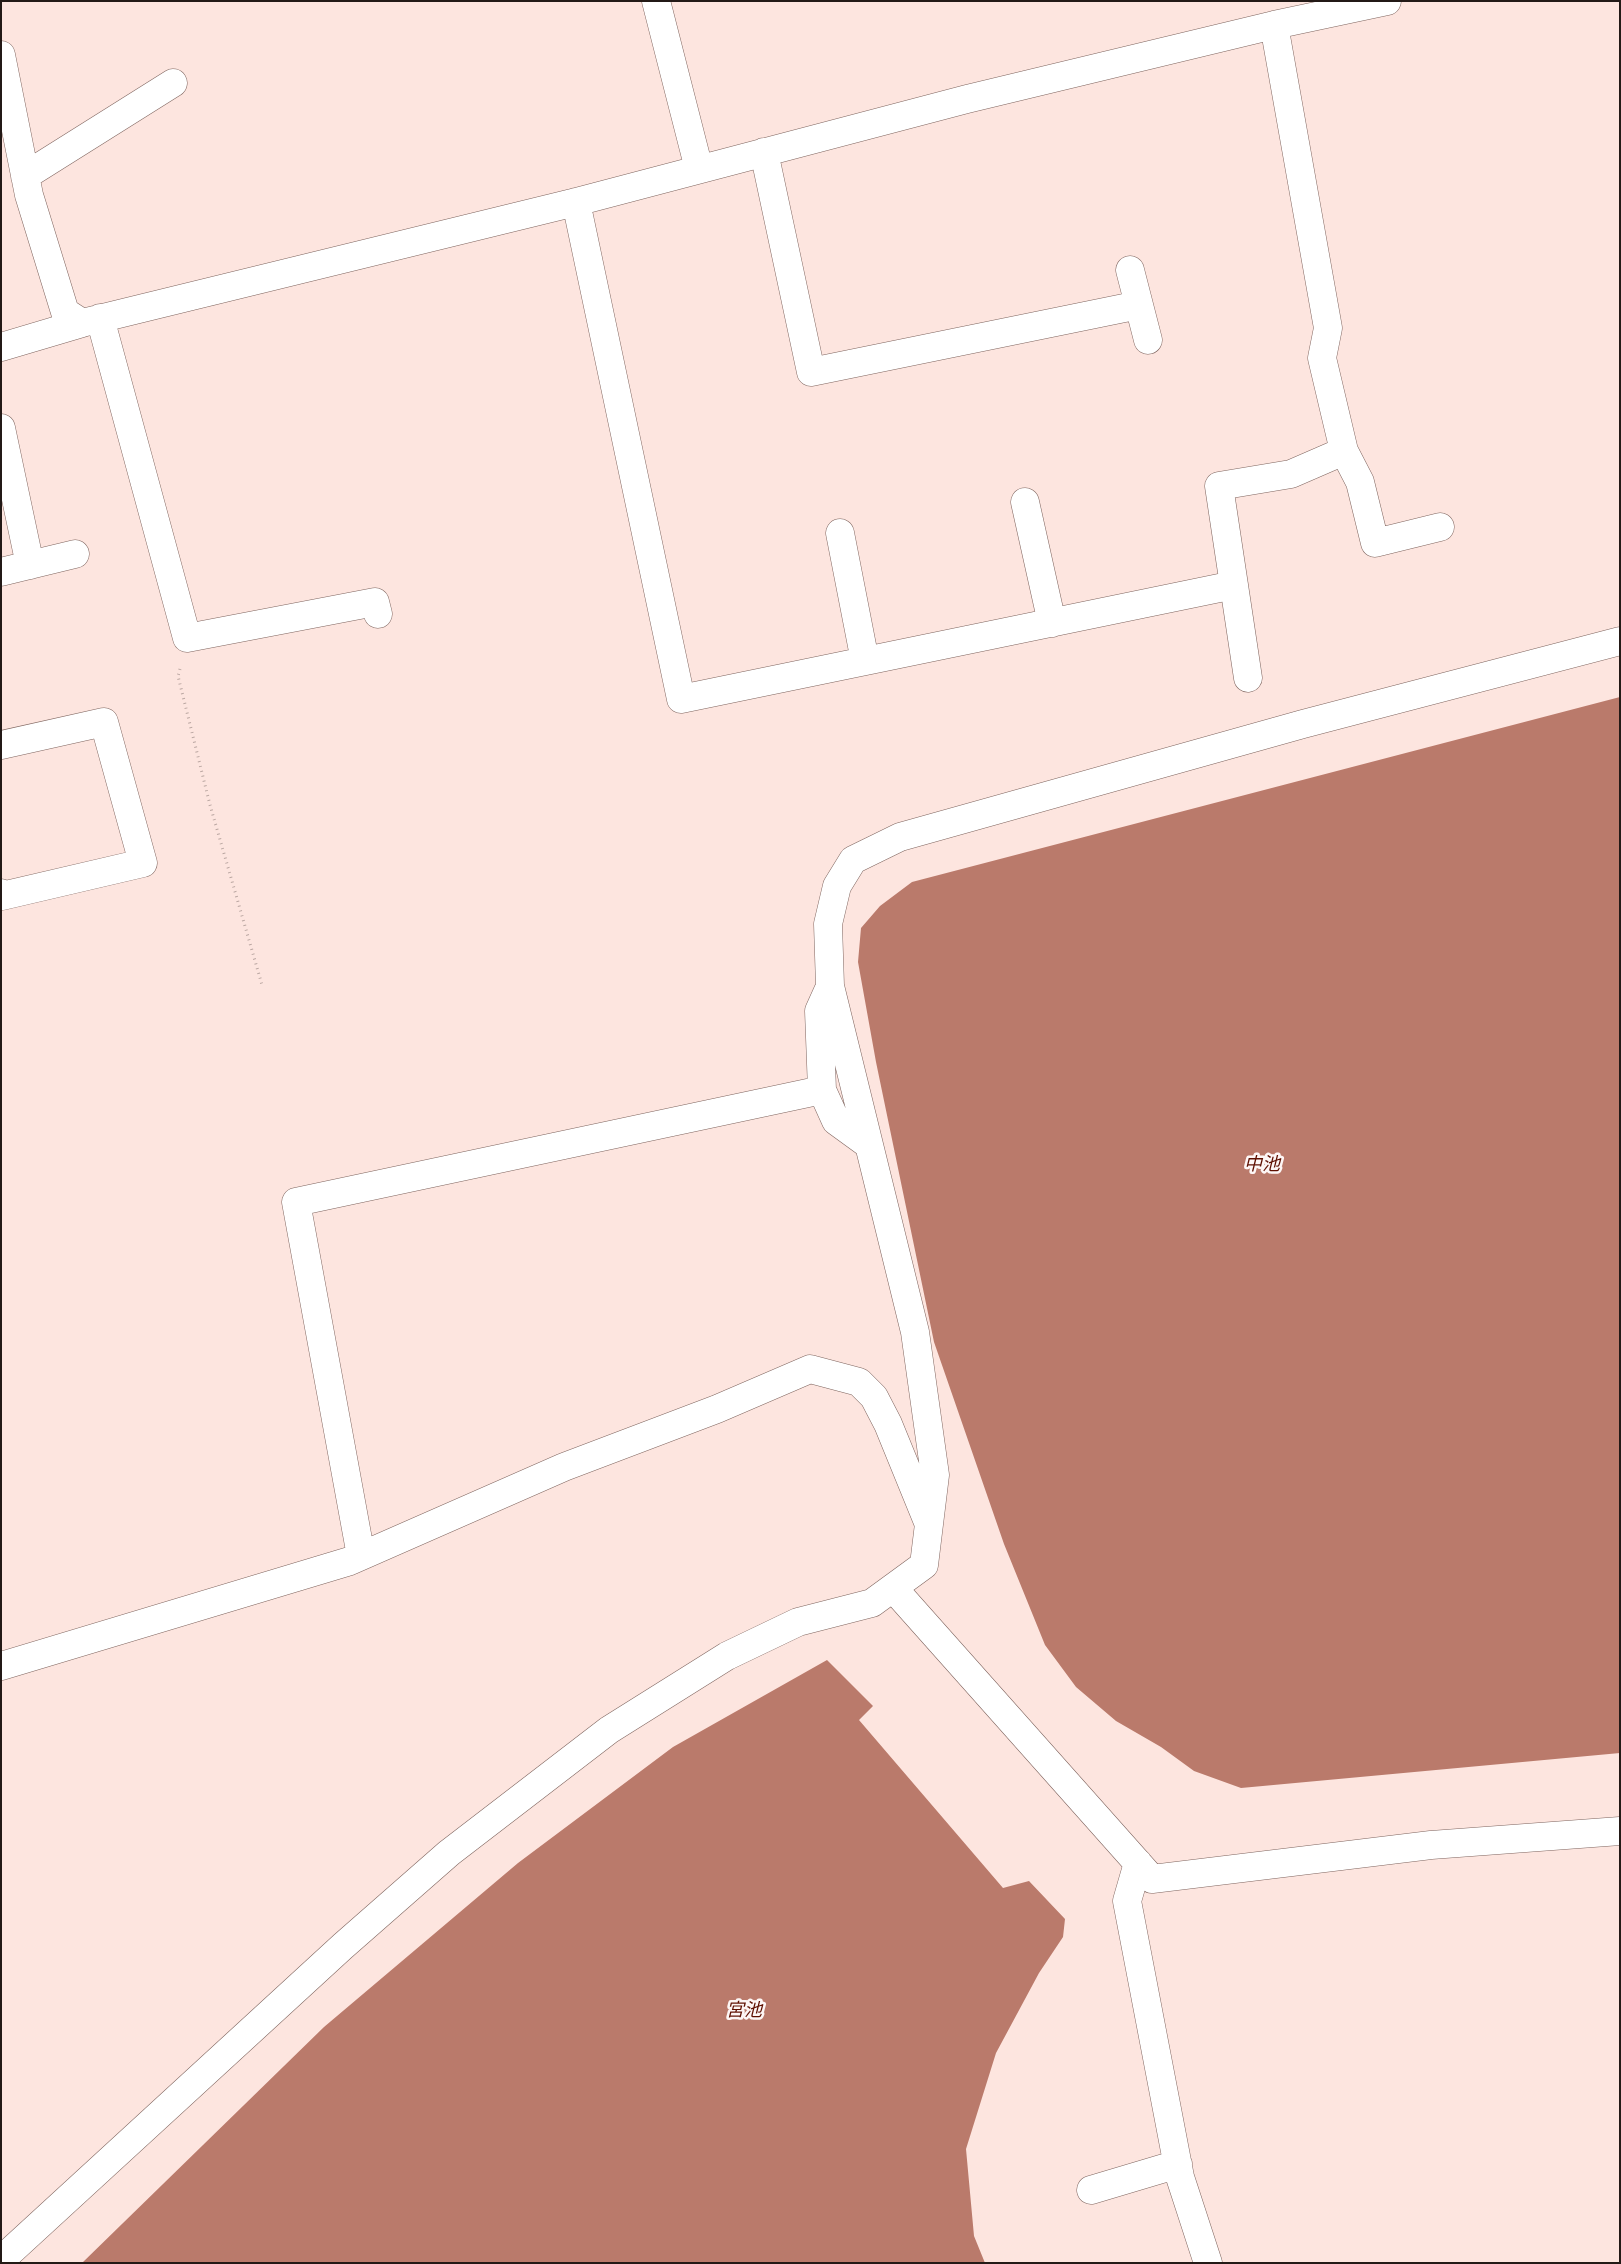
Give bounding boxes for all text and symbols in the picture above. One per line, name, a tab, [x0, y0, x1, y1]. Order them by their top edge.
water label: 中池	[1244, 1153, 1280, 1175]
water label: 宮池	[726, 1999, 762, 2021]

